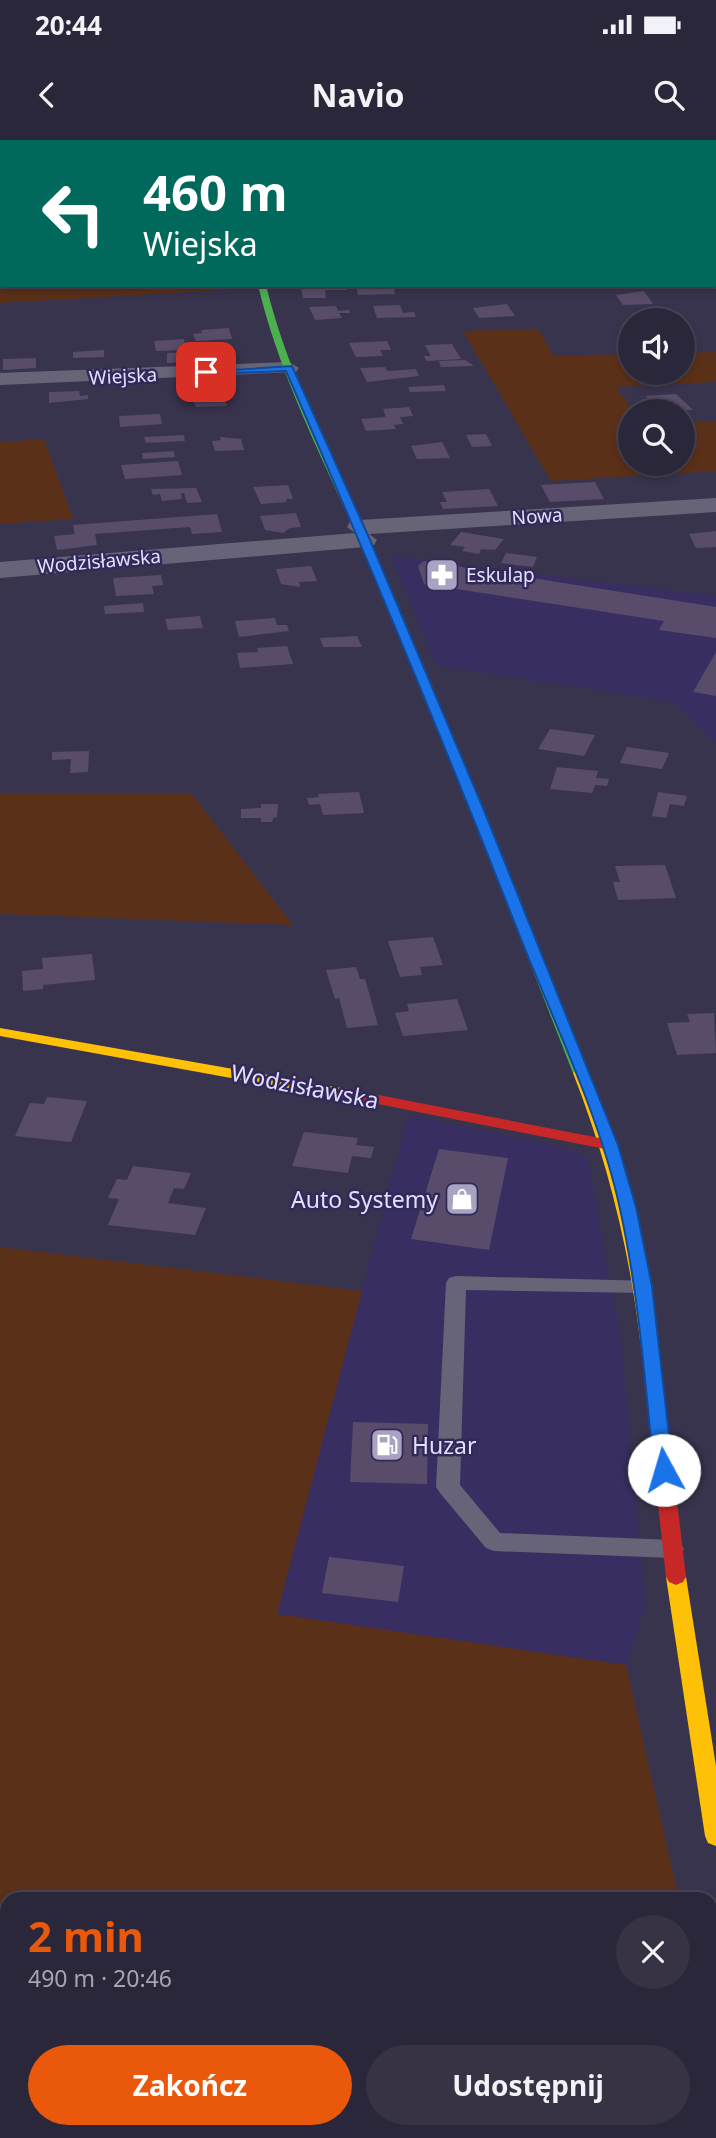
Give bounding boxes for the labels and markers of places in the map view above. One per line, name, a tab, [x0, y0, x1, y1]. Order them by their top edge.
pin	[176, 342, 236, 402]
pharmacy icon: Eskulap	[423, 556, 461, 594]
place label: Eskulap	[466, 562, 535, 588]
shop icon: Auto Systemy	[443, 1180, 481, 1218]
place label: Auto Systemy	[291, 1183, 438, 1215]
fuel station icon: Huzar	[368, 1426, 406, 1464]
place label: Huzar	[412, 1429, 477, 1461]

